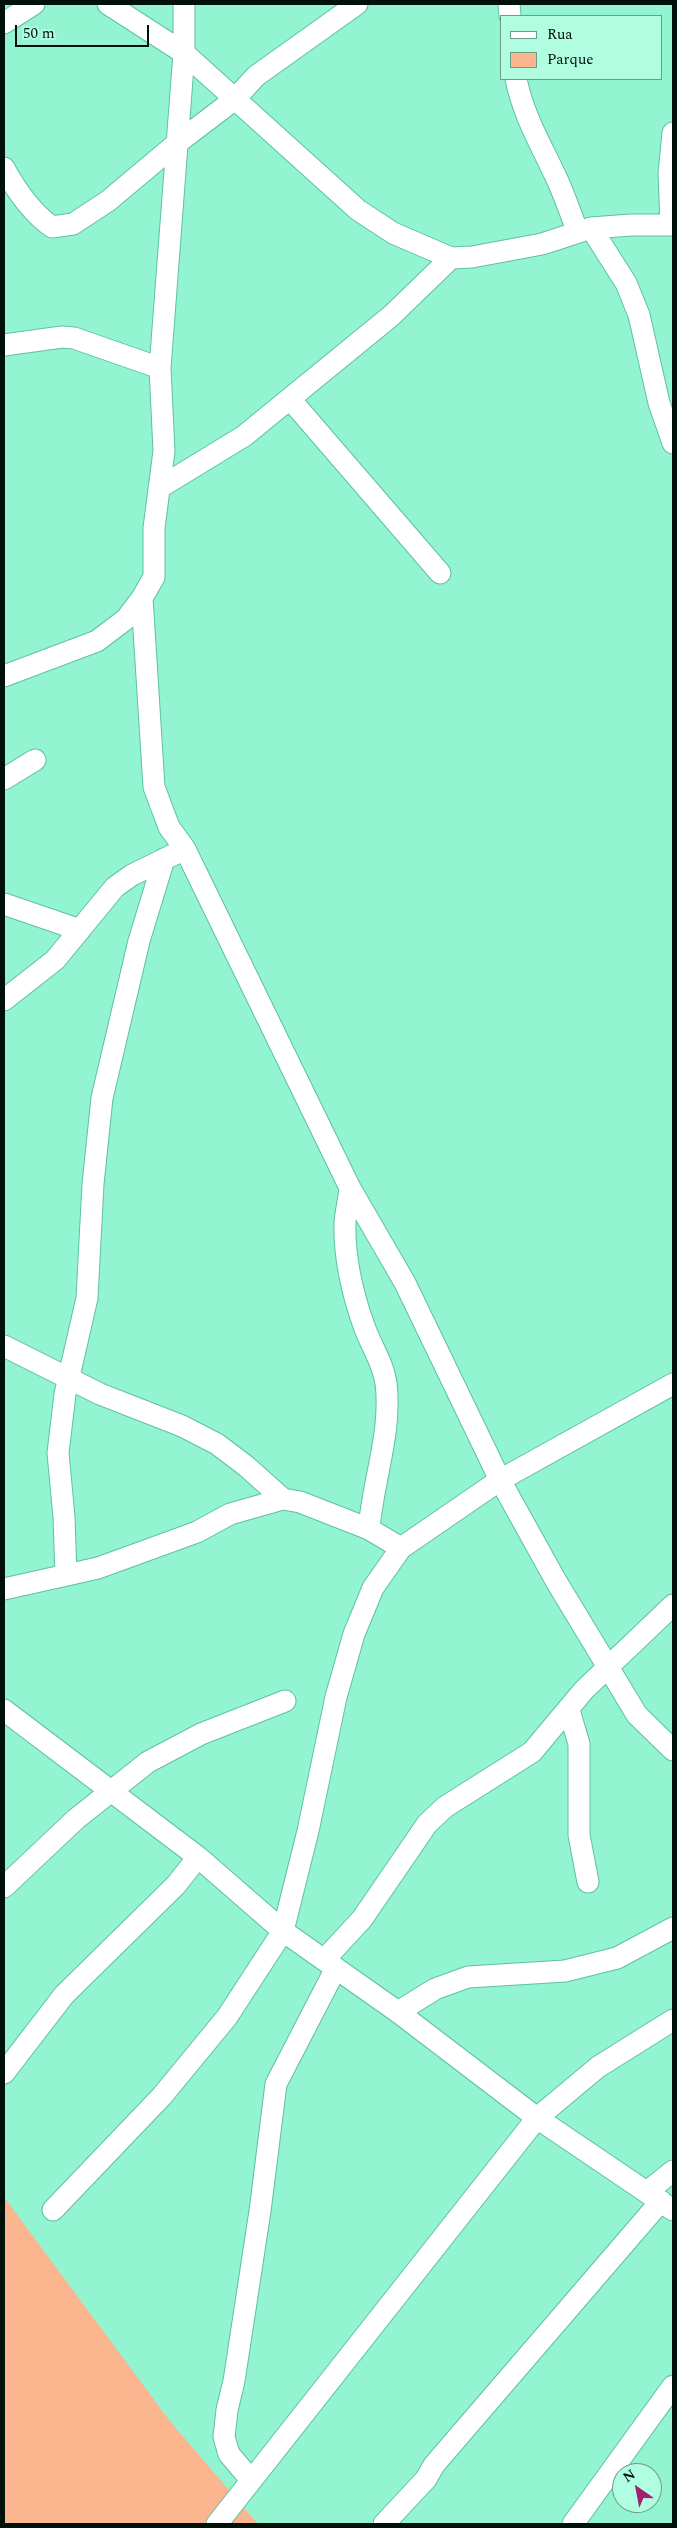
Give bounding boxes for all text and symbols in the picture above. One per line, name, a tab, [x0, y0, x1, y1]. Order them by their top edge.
scale bar	[18, 15, 151, 47]
legend	[500, 15, 662, 80]
text: 50 m	[23, 22, 55, 45]
text: Rua	[547, 23, 573, 46]
text: Parque	[547, 48, 594, 71]
north arrow	[612, 2463, 662, 2513]
text: N	[619, 2464, 640, 2488]

